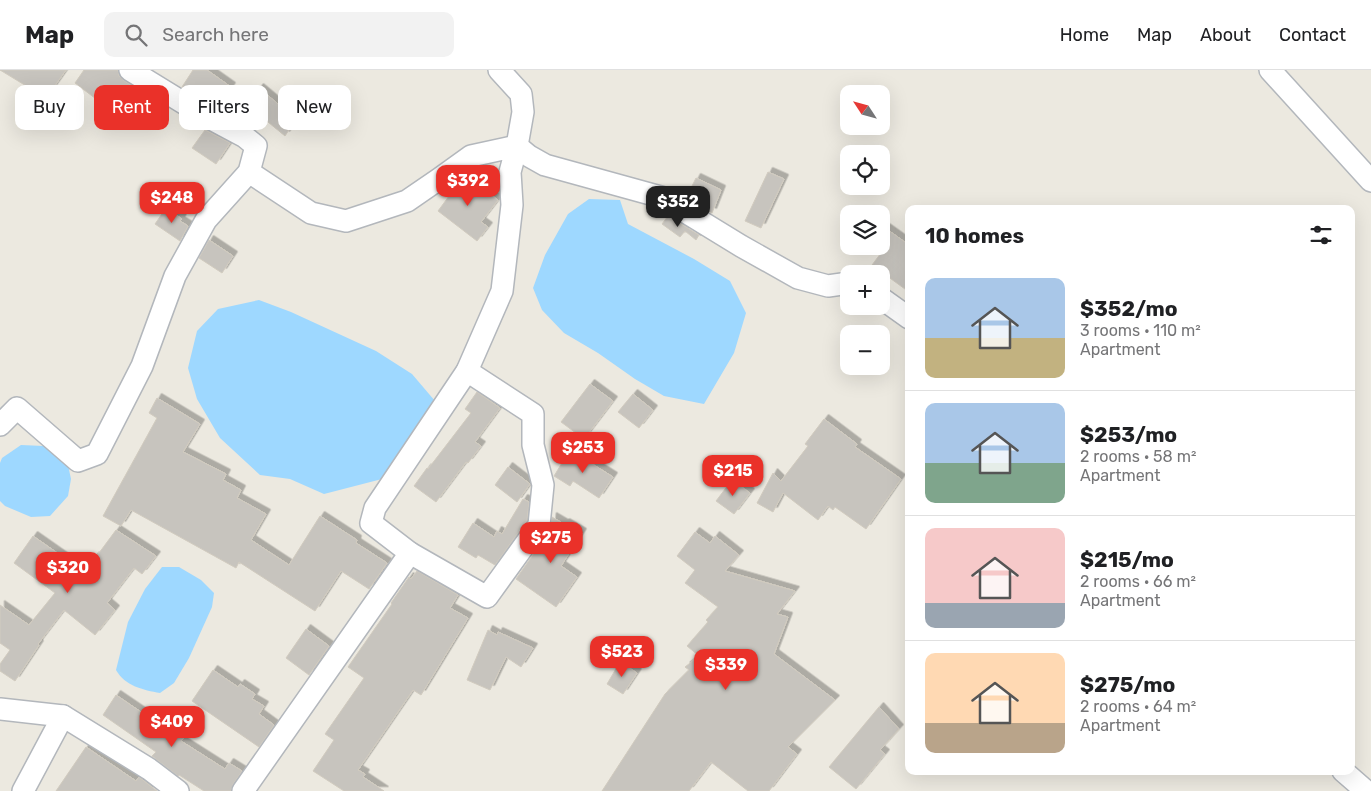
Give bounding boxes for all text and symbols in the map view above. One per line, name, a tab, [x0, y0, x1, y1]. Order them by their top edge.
search box	[104, 12, 454, 57]
text: Map	[25, 21, 74, 49]
icon: search	[122, 21, 150, 49]
text: Search here	[162, 23, 269, 46]
text: Home	[1060, 24, 1109, 46]
text: Map	[1137, 24, 1172, 46]
text: About	[1200, 24, 1251, 46]
text: Contact	[1279, 24, 1346, 46]
chip: Buy	[15, 85, 84, 130]
chip: Rent	[94, 85, 169, 130]
chip: Filters	[179, 85, 268, 130]
chip: New	[278, 85, 351, 130]
north arrow	[840, 85, 890, 135]
map controls	[840, 85, 890, 375]
button: locate	[840, 145, 890, 195]
pin: $392	[438, 164, 498, 207]
text: $392	[447, 171, 489, 190]
pin: $248	[142, 182, 202, 224]
pin: $352	[648, 186, 708, 228]
text: $248	[151, 188, 193, 207]
text: $352	[657, 192, 699, 211]
button: layers	[840, 205, 890, 255]
icon: filters	[1307, 221, 1335, 249]
text: 10 homes	[925, 223, 1024, 248]
button: +	[840, 265, 890, 315]
text: $352/mo	[1080, 296, 1177, 321]
icon: home	[965, 298, 1025, 358]
text: 3 rooms · 110 m²	[1080, 321, 1201, 340]
button: −	[840, 325, 890, 375]
text: Apartment	[1080, 340, 1160, 359]
text: $253/mo	[1080, 422, 1177, 447]
icon: home	[965, 423, 1025, 483]
pin: $253	[553, 432, 613, 474]
text: $253	[562, 438, 604, 457]
text: 2 rooms · 58 m²	[1080, 447, 1196, 466]
pin: $215	[703, 454, 763, 497]
text: $215	[713, 461, 753, 480]
text: Apartment	[1080, 466, 1160, 485]
pin: $275	[521, 522, 581, 564]
text: $275	[531, 528, 571, 547]
text: $215/mo	[1080, 547, 1174, 572]
icon: home	[965, 548, 1025, 608]
pin: $320	[38, 552, 98, 594]
text: $320	[47, 558, 89, 577]
text: 2 rooms · 66 m²	[1080, 572, 1196, 591]
text: Apartment	[1080, 591, 1160, 610]
pin: $523	[592, 636, 652, 678]
text: $523	[601, 642, 643, 661]
pin: $339	[696, 648, 756, 691]
text: $339	[705, 655, 747, 674]
text: $275/mo	[1080, 672, 1175, 697]
icon: home	[965, 673, 1025, 733]
text: 2 rooms · 64 m²	[1080, 697, 1196, 716]
pin: $409	[142, 706, 202, 748]
text: $409	[151, 712, 193, 731]
text: Apartment	[1080, 716, 1160, 735]

